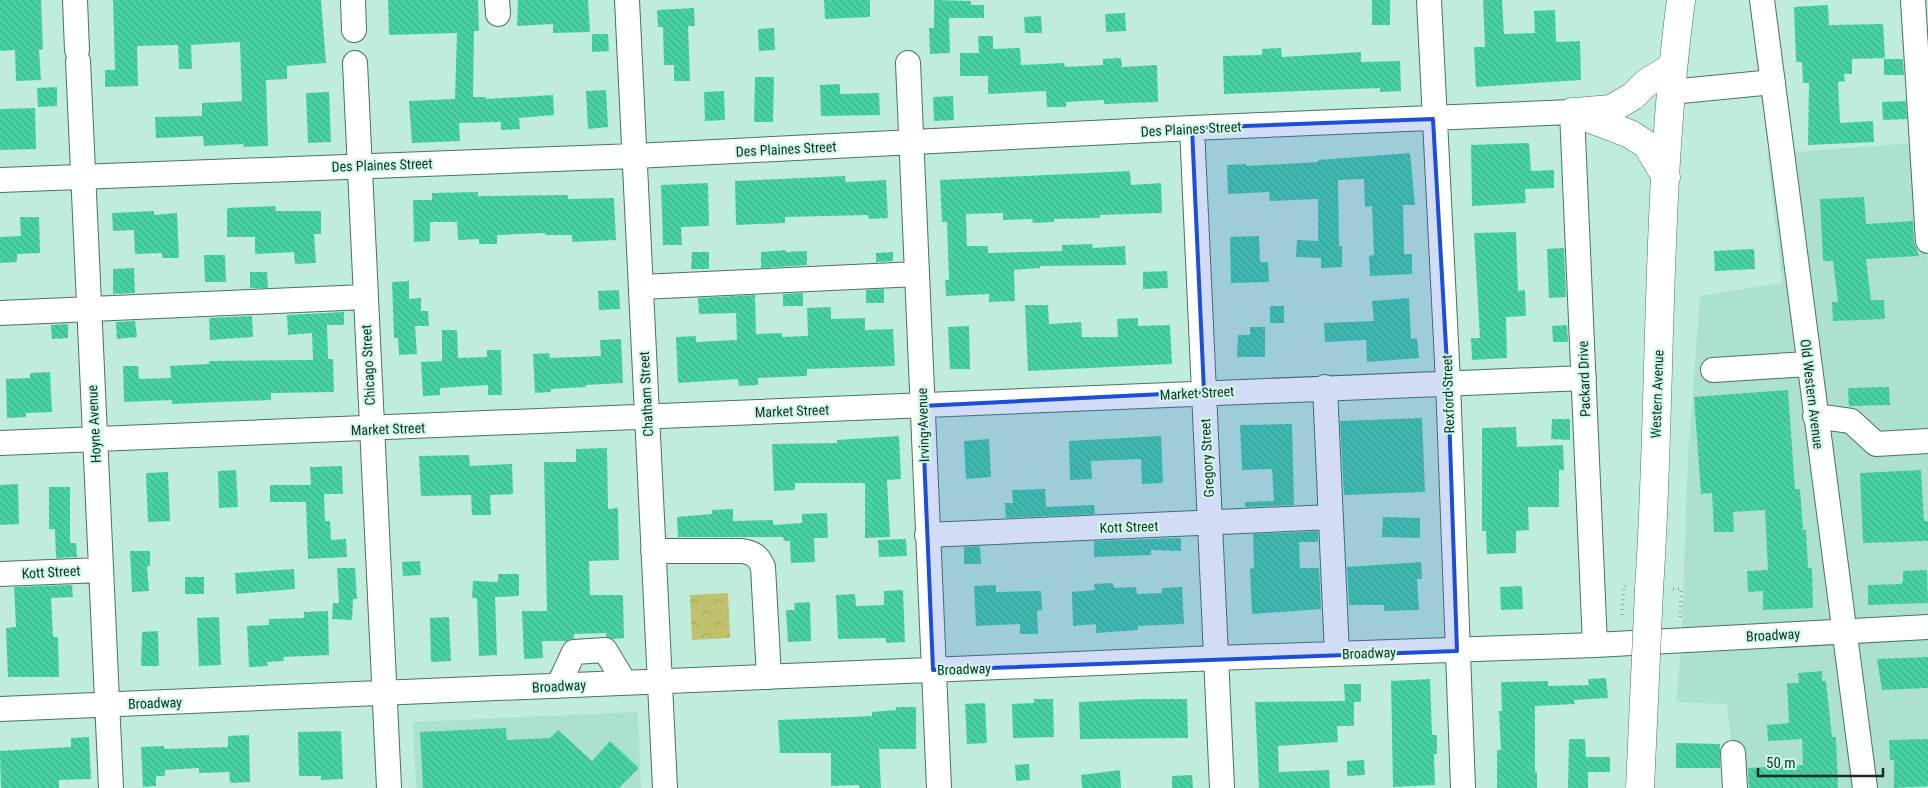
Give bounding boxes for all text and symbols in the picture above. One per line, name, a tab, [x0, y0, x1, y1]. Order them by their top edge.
street label: Des Plaines Street	[1140, 118, 1242, 140]
street label: Des Plaines Street	[735, 138, 837, 160]
street label: Des Plaines Street	[331, 155, 433, 175]
street label: Chicago Street	[358, 324, 378, 406]
street label: Old Western Avenue	[1797, 338, 1827, 450]
street label: Packard Drive	[1575, 340, 1593, 417]
street label: Western Avenue	[1647, 349, 1667, 439]
street label: Chatham Street	[636, 351, 656, 437]
street label: Rexford Street	[1439, 354, 1457, 434]
street label: Market Street	[1159, 383, 1235, 403]
street label: Hoyne Avenue	[84, 384, 104, 464]
street label: Irving Avenue	[914, 387, 932, 462]
street label: Market Street	[755, 402, 829, 420]
street label: Gregory Street	[1197, 418, 1217, 498]
street label: Market Street	[351, 420, 425, 438]
street label: Kott Street	[1099, 518, 1159, 536]
street label: Kott Street	[21, 562, 81, 582]
street label: Broadway	[1746, 626, 1801, 644]
street label: Broadway	[1342, 644, 1396, 662]
street label: Broadway	[937, 660, 991, 678]
street label: Broadway	[532, 677, 587, 695]
street label: Broadway	[128, 694, 182, 712]
scale bar	[1758, 746, 1883, 778]
text: 50 m	[1766, 754, 1796, 772]

